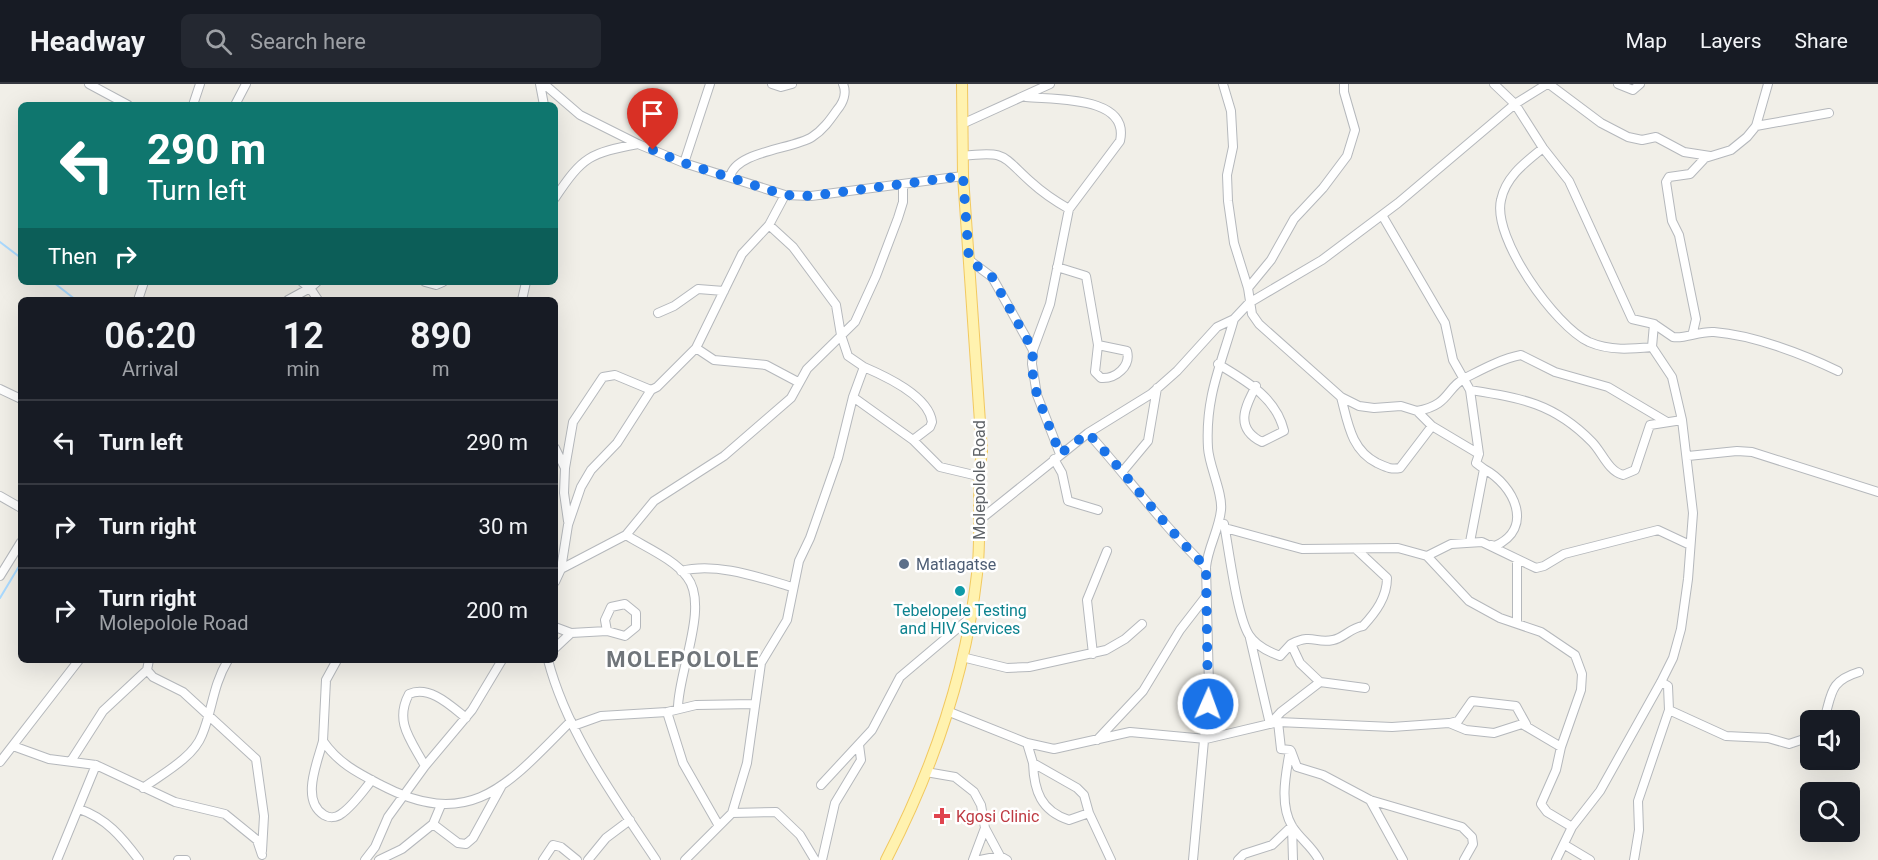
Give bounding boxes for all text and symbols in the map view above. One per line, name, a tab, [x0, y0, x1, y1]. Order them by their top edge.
search box	[181, 14, 601, 68]
text: Headway	[30, 25, 145, 58]
icon: search	[202, 25, 235, 58]
text: Search here	[250, 29, 366, 54]
text: Map	[1625, 29, 1667, 53]
text: Layers	[1700, 29, 1761, 53]
text: Share	[1794, 29, 1848, 53]
pin	[627, 88, 678, 150]
icon: arrive	[636, 97, 669, 130]
text: 290 m	[147, 125, 266, 174]
icon: left	[48, 126, 126, 204]
text: Turn left	[147, 175, 247, 207]
icon: right	[109, 240, 142, 273]
text: Then	[48, 244, 97, 269]
text: 06:20	[104, 315, 196, 357]
text: 12	[283, 315, 324, 357]
text: 890	[410, 315, 472, 357]
text: Arrival	[122, 357, 179, 381]
text: min	[286, 357, 320, 381]
text: m	[432, 357, 450, 381]
street label: Molepolole Road	[970, 420, 989, 540]
icon: left	[48, 426, 81, 459]
text: Turn left	[99, 430, 183, 455]
text: 290 m	[466, 430, 528, 455]
icon: right	[48, 510, 81, 543]
text: Turn right	[99, 514, 196, 539]
text: 30 m	[479, 514, 528, 539]
place label: Matlagatse	[916, 555, 996, 574]
marker: Matlagatse	[897, 557, 911, 571]
marker: Tebelopele Testing and HIV Services	[953, 584, 967, 598]
text: Turn right	[99, 586, 196, 611]
icon: right	[48, 594, 81, 627]
text: 200 m	[466, 598, 528, 623]
place label: Tebelopele Testing and HIV Services	[893, 601, 1027, 638]
text: Molepolole Road	[99, 611, 249, 635]
district label: MOLEPOLOLE	[606, 647, 760, 672]
position arrow	[1176, 672, 1240, 736]
map controls	[1800, 710, 1860, 842]
button: sound	[1800, 710, 1860, 770]
button: search	[1800, 782, 1860, 842]
marker: Kgosi Clinic	[933, 807, 951, 825]
place label: Kgosi Clinic	[956, 807, 1039, 826]

